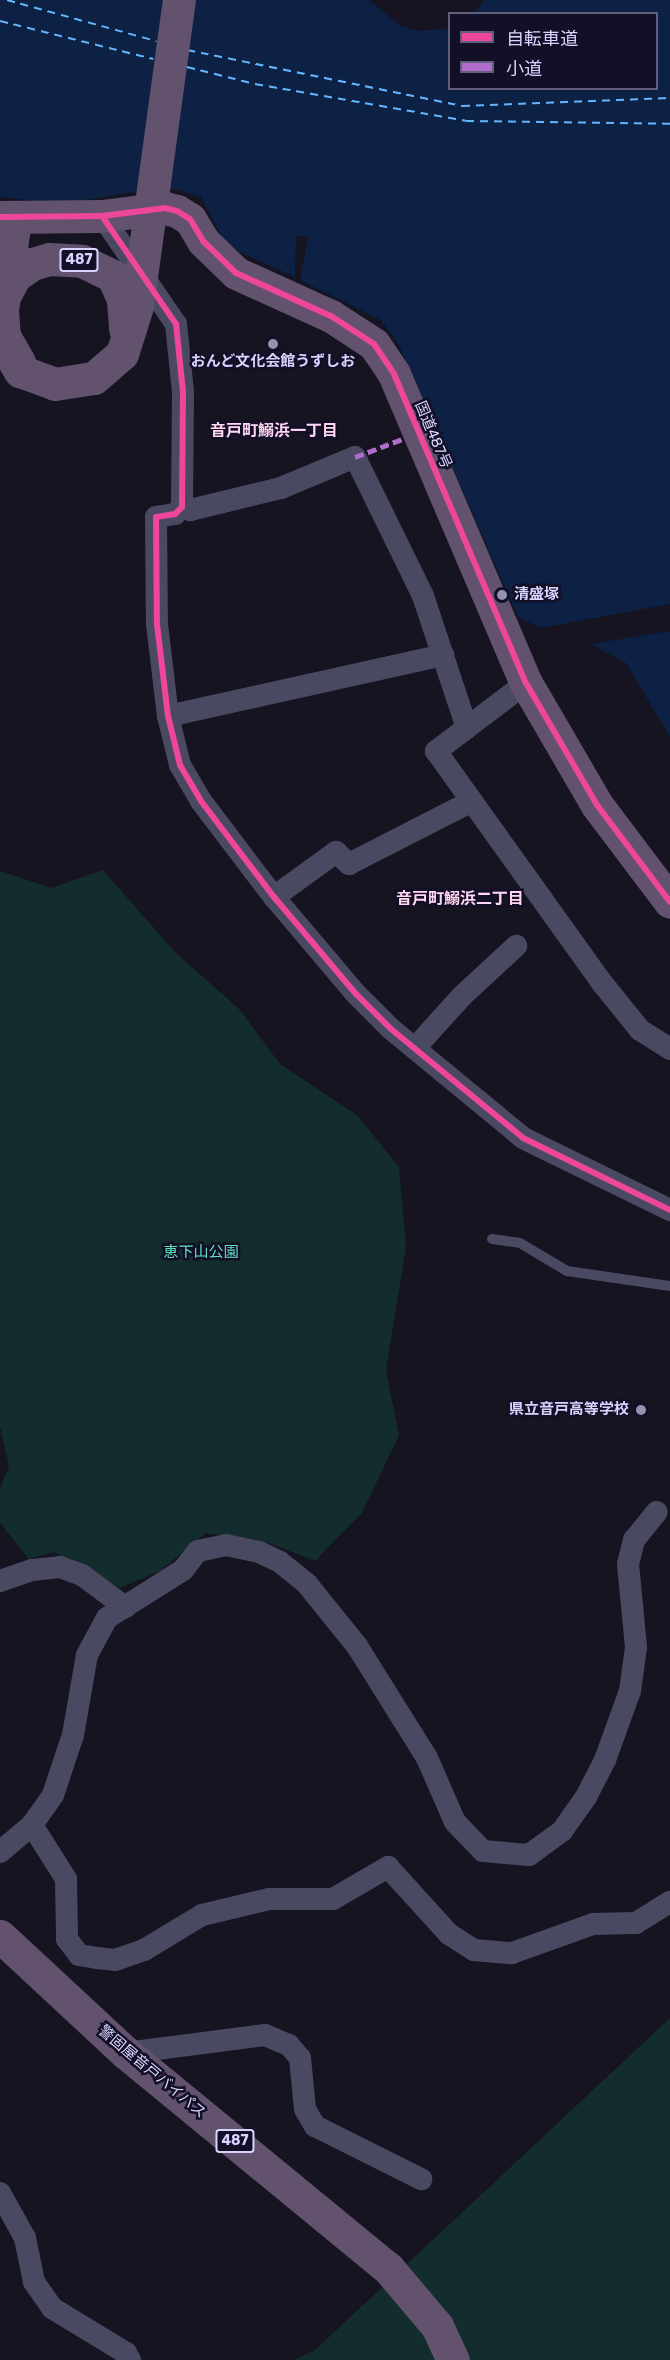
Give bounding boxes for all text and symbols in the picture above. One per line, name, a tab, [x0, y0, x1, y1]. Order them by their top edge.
legend	[448, 12, 658, 90]
text: 自転車道	[506, 28, 578, 50]
text: 小道	[506, 58, 542, 80]
road number: 487	[58, 249, 100, 271]
marker: おんど文化会館うずしお	[266, 337, 280, 351]
place label: おんど文化会館うずしお	[191, 353, 355, 371]
street label: 国道487号	[411, 399, 455, 471]
district label: 音戸町鰯浜一丁目	[210, 421, 338, 441]
place label: 清盛塚	[514, 586, 559, 604]
marker: 清盛塚	[495, 588, 509, 602]
district label: 音戸町鰯浜二丁目	[396, 889, 524, 909]
park label: 恵下山公園	[164, 1244, 238, 1262]
place label: 県立音戸高等学校	[509, 1401, 629, 1419]
marker: 県立音戸高等学校	[634, 1403, 648, 1417]
street label: 警固屋音戸バイパス	[95, 2022, 209, 2122]
road number: 487	[214, 2130, 256, 2152]

